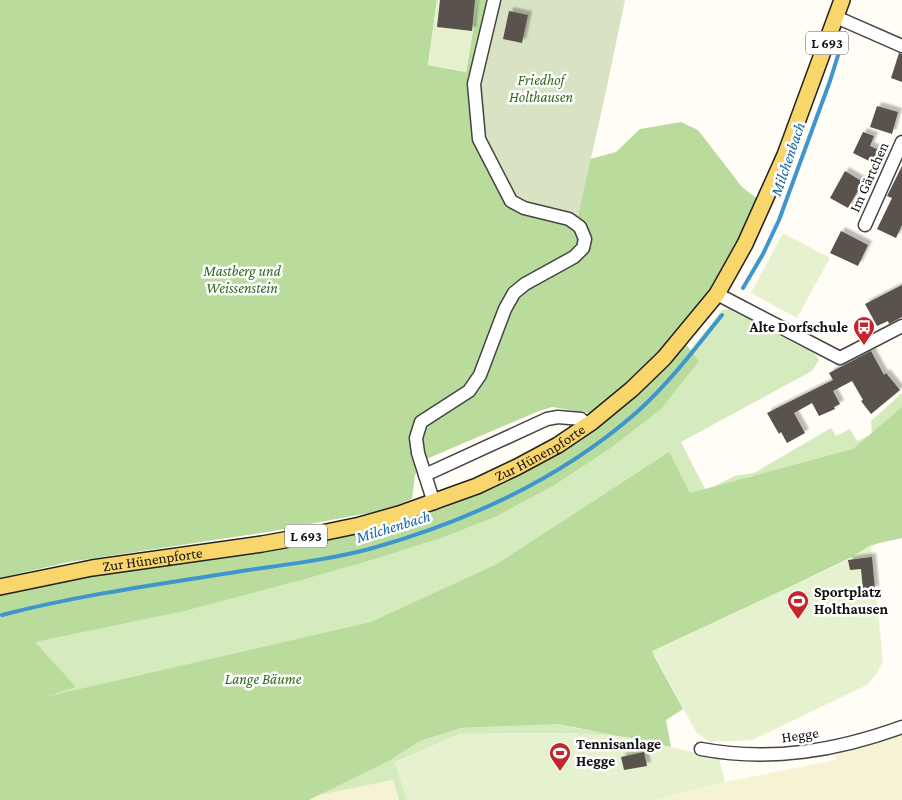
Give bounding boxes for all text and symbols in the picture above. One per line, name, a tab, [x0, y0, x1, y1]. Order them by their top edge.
road number: L 693	[806, 32, 848, 54]
park label: Friedhof Holthausen	[509, 72, 573, 105]
water label: Milchenbach	[767, 120, 808, 199]
street label: Im Gärtchen	[846, 140, 892, 214]
park label: Mastberg und Weissenstein	[202, 263, 282, 296]
bus stop icon: Alte Dorfschule	[852, 315, 876, 346]
place label: Alte Dorfschule	[748, 319, 848, 335]
street label: Zur Hünenpforte	[492, 421, 588, 484]
water label: Milchenbach	[353, 507, 433, 546]
road number: L 693	[285, 524, 327, 548]
street label: Zur Hünenpforte	[101, 544, 204, 574]
place label: Sportplatz Holthausen	[814, 584, 888, 617]
sports icon: Sportplatz Holthausen	[786, 589, 810, 620]
park label: Lange Bäume	[225, 671, 302, 688]
street label: Hegge	[780, 724, 820, 747]
place label: Tennisanlage Hegge	[576, 736, 661, 769]
sports icon: Tennisanlage Hegge	[548, 741, 572, 772]

